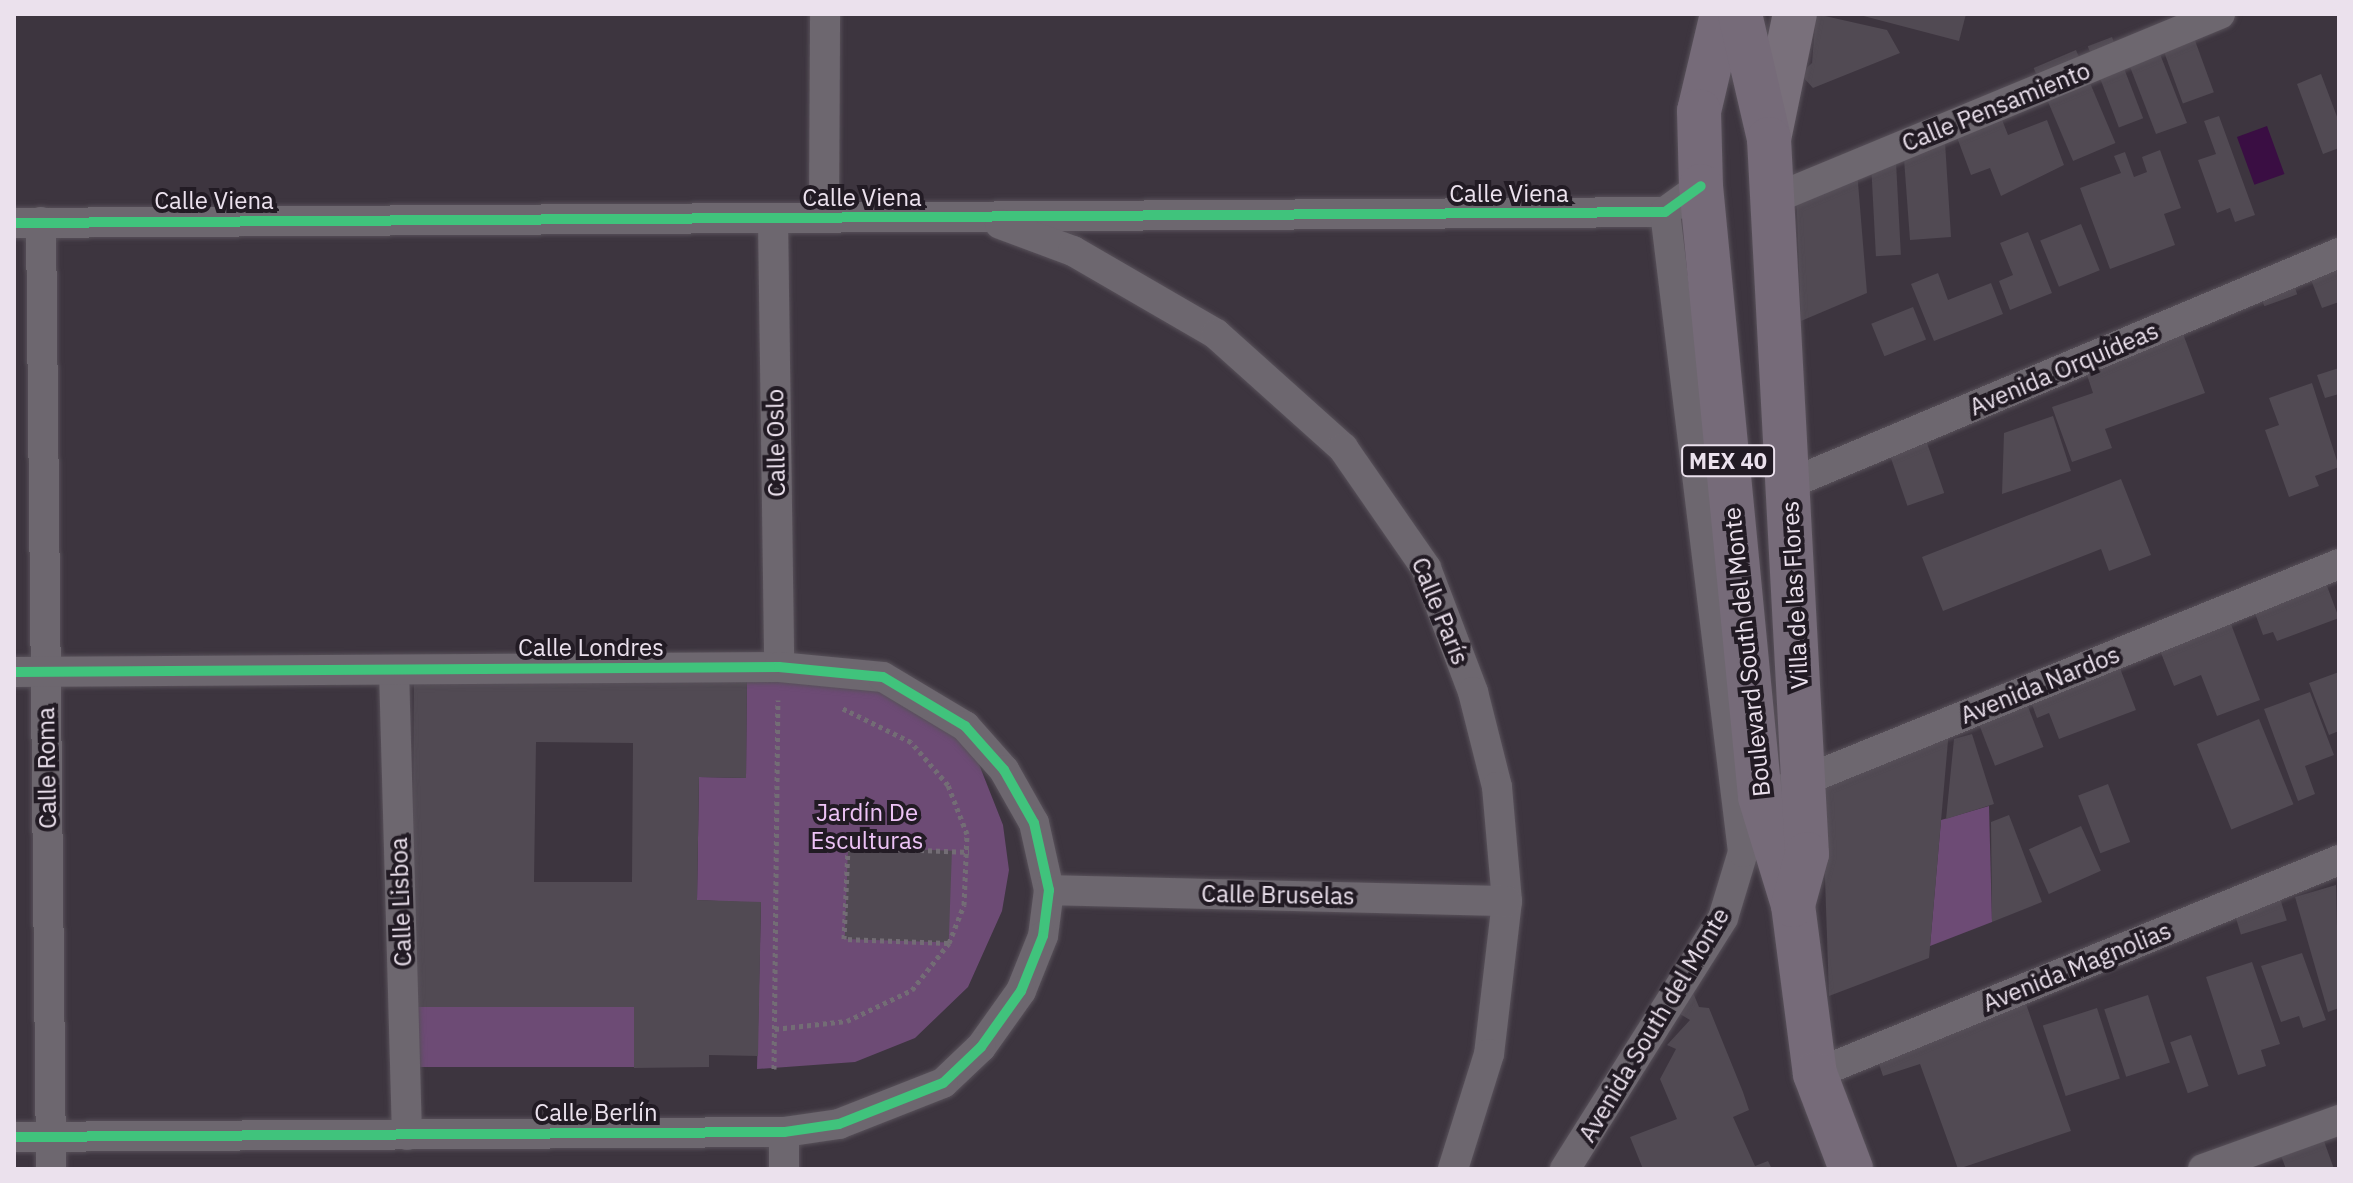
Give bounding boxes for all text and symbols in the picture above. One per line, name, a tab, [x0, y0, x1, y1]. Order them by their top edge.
street label: Calle Pensamiento	[1898, 56, 2094, 158]
street label: Calle Viena	[1449, 180, 1569, 208]
street label: Calle Viena	[802, 184, 922, 212]
street label: Calle Viena	[154, 187, 274, 215]
street label: Avenida Orquídeas	[1965, 316, 2163, 422]
street label: Calle Oslo	[761, 389, 791, 497]
road number: MEX 40	[1680, 443, 1776, 479]
street label: Villa de las Flores	[1776, 500, 1814, 690]
street label: Boulevard South del Monte	[1717, 506, 1777, 798]
street label: Calle París	[1405, 553, 1475, 669]
street label: Calle Londres	[518, 634, 664, 662]
street label: Avenida Nardos	[1956, 640, 2124, 730]
street label: Calle Roma	[32, 707, 62, 829]
park label: Jardín De Esculturas	[810, 799, 924, 855]
street label: Calle Lisboa	[384, 837, 418, 967]
street label: Calle Bruselas	[1201, 879, 1355, 911]
street label: Avenida South del Monte	[1573, 903, 1735, 1147]
street label: Avenida Magnolias	[1979, 916, 2175, 1018]
street label: Calle Berlín	[534, 1099, 658, 1127]

